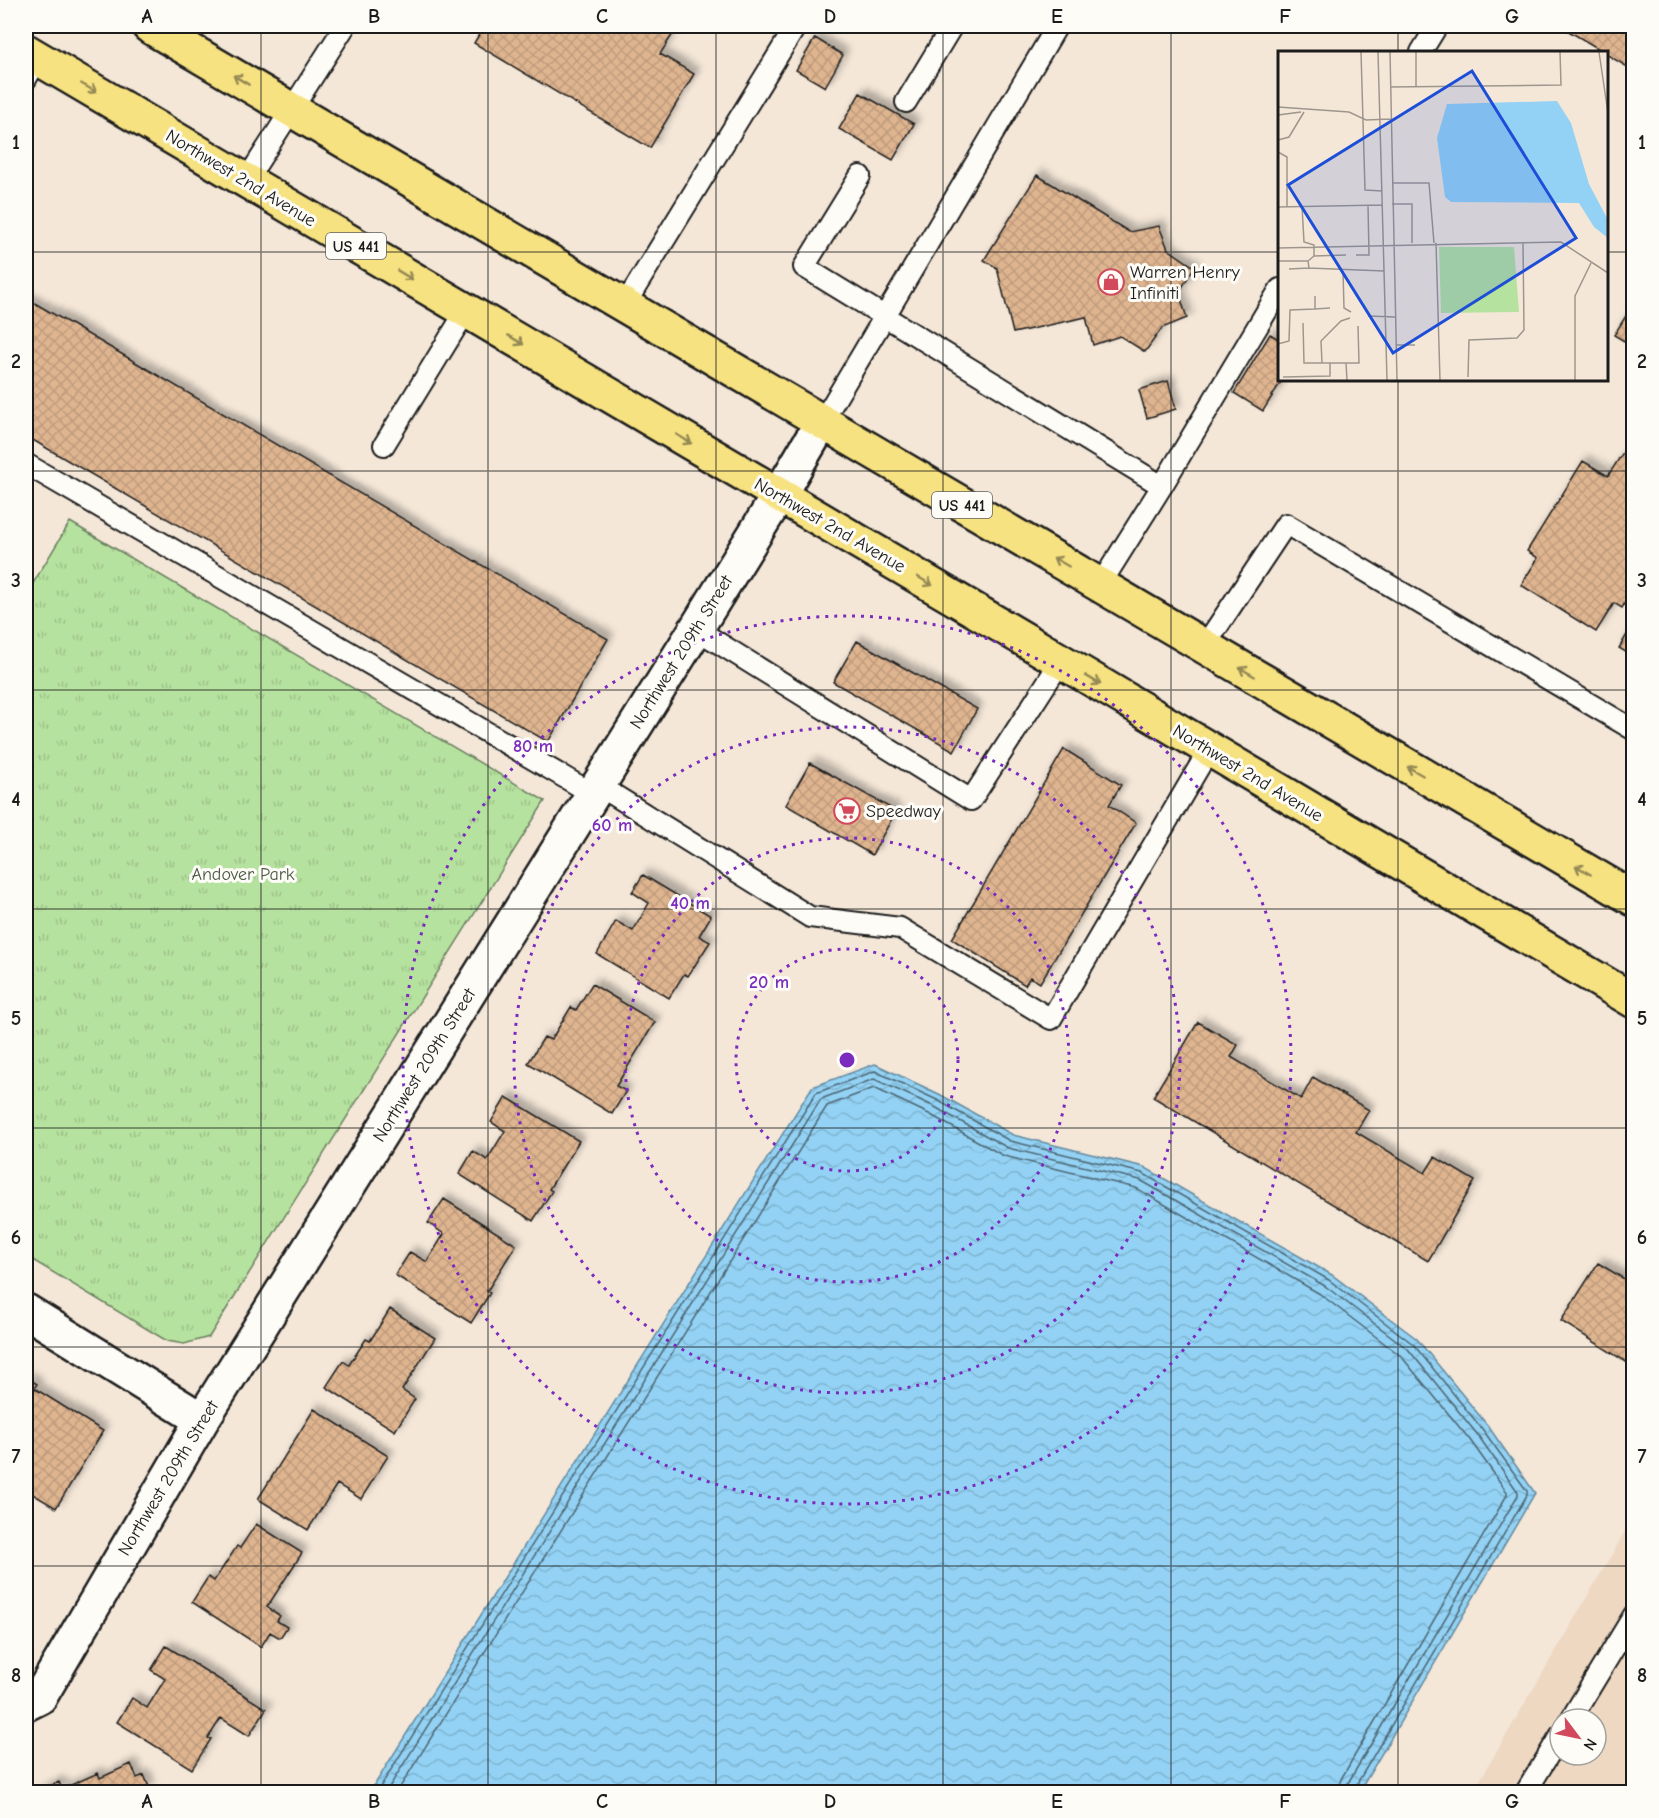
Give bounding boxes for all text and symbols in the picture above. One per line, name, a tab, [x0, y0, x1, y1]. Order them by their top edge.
text: A	[141, 5, 153, 28]
text: B	[368, 5, 380, 28]
text: C	[596, 5, 608, 28]
text: D	[824, 5, 836, 28]
text: E	[1051, 5, 1063, 28]
text: F	[1279, 5, 1291, 28]
text: G	[1505, 5, 1519, 28]
inset map	[1278, 51, 1608, 381]
one-way arrow	[233, 74, 250, 86]
one-way arrow	[80, 82, 97, 94]
street label: Northwest 2nd Avenue	[162, 125, 320, 232]
text: 1	[12, 131, 20, 154]
text: 1	[1638, 131, 1646, 154]
road number: US 441	[326, 233, 386, 259]
place label: Warren Henry Infiniti	[1130, 262, 1241, 304]
shop icon: Warren Henry Infiniti	[1096, 267, 1126, 297]
one-way arrow	[396, 269, 413, 281]
one-way arrow	[507, 335, 524, 347]
text: 2	[11, 350, 21, 373]
text: 2	[1637, 350, 1647, 373]
one-way arrow	[675, 434, 692, 446]
street label: Northwest 2nd Avenue	[750, 474, 909, 577]
road number: US 441	[932, 492, 992, 518]
one-way arrow	[1053, 556, 1070, 568]
text: 3	[11, 569, 21, 592]
text: 3	[1637, 569, 1647, 592]
street label: Northwest 209th Street	[626, 571, 738, 733]
one-way arrow	[916, 575, 933, 587]
one-way arrow	[1239, 666, 1256, 678]
one-way arrow	[1084, 674, 1101, 686]
street label: Northwest 2nd Avenue	[1169, 720, 1327, 827]
text: 80 m	[513, 736, 553, 757]
one-way arrow	[1407, 765, 1424, 777]
text: 4	[11, 788, 21, 811]
text: 4	[1637, 788, 1647, 811]
supermarket icon: Speedway	[832, 796, 862, 826]
place label: Speedway	[866, 801, 942, 822]
text: 60 m	[592, 815, 632, 836]
one-way arrow	[1575, 863, 1592, 875]
park label: Andover Park	[191, 864, 295, 885]
text: 40 m	[670, 893, 710, 914]
text: 20 m	[749, 972, 789, 993]
street label: Northwest 209th Street	[369, 984, 481, 1146]
text: 5	[11, 1007, 21, 1030]
text: 5	[1637, 1007, 1647, 1030]
centre of rings	[837, 1050, 857, 1070]
text: 6	[11, 1226, 21, 1249]
text: 6	[1637, 1226, 1647, 1249]
street label: Northwest 209th Street	[114, 1396, 224, 1560]
text: 7	[12, 1445, 21, 1468]
text: 7	[1638, 1445, 1647, 1468]
text: 8	[11, 1664, 21, 1687]
text: 8	[1637, 1664, 1647, 1687]
north arrow	[1548, 1707, 1608, 1767]
text: N	[1579, 1735, 1600, 1754]
text: A	[141, 1790, 153, 1813]
text: B	[368, 1790, 380, 1813]
text: C	[596, 1790, 608, 1813]
text: D	[824, 1790, 836, 1813]
text: E	[1051, 1790, 1063, 1813]
text: F	[1279, 1790, 1291, 1813]
text: G	[1505, 1790, 1519, 1813]

